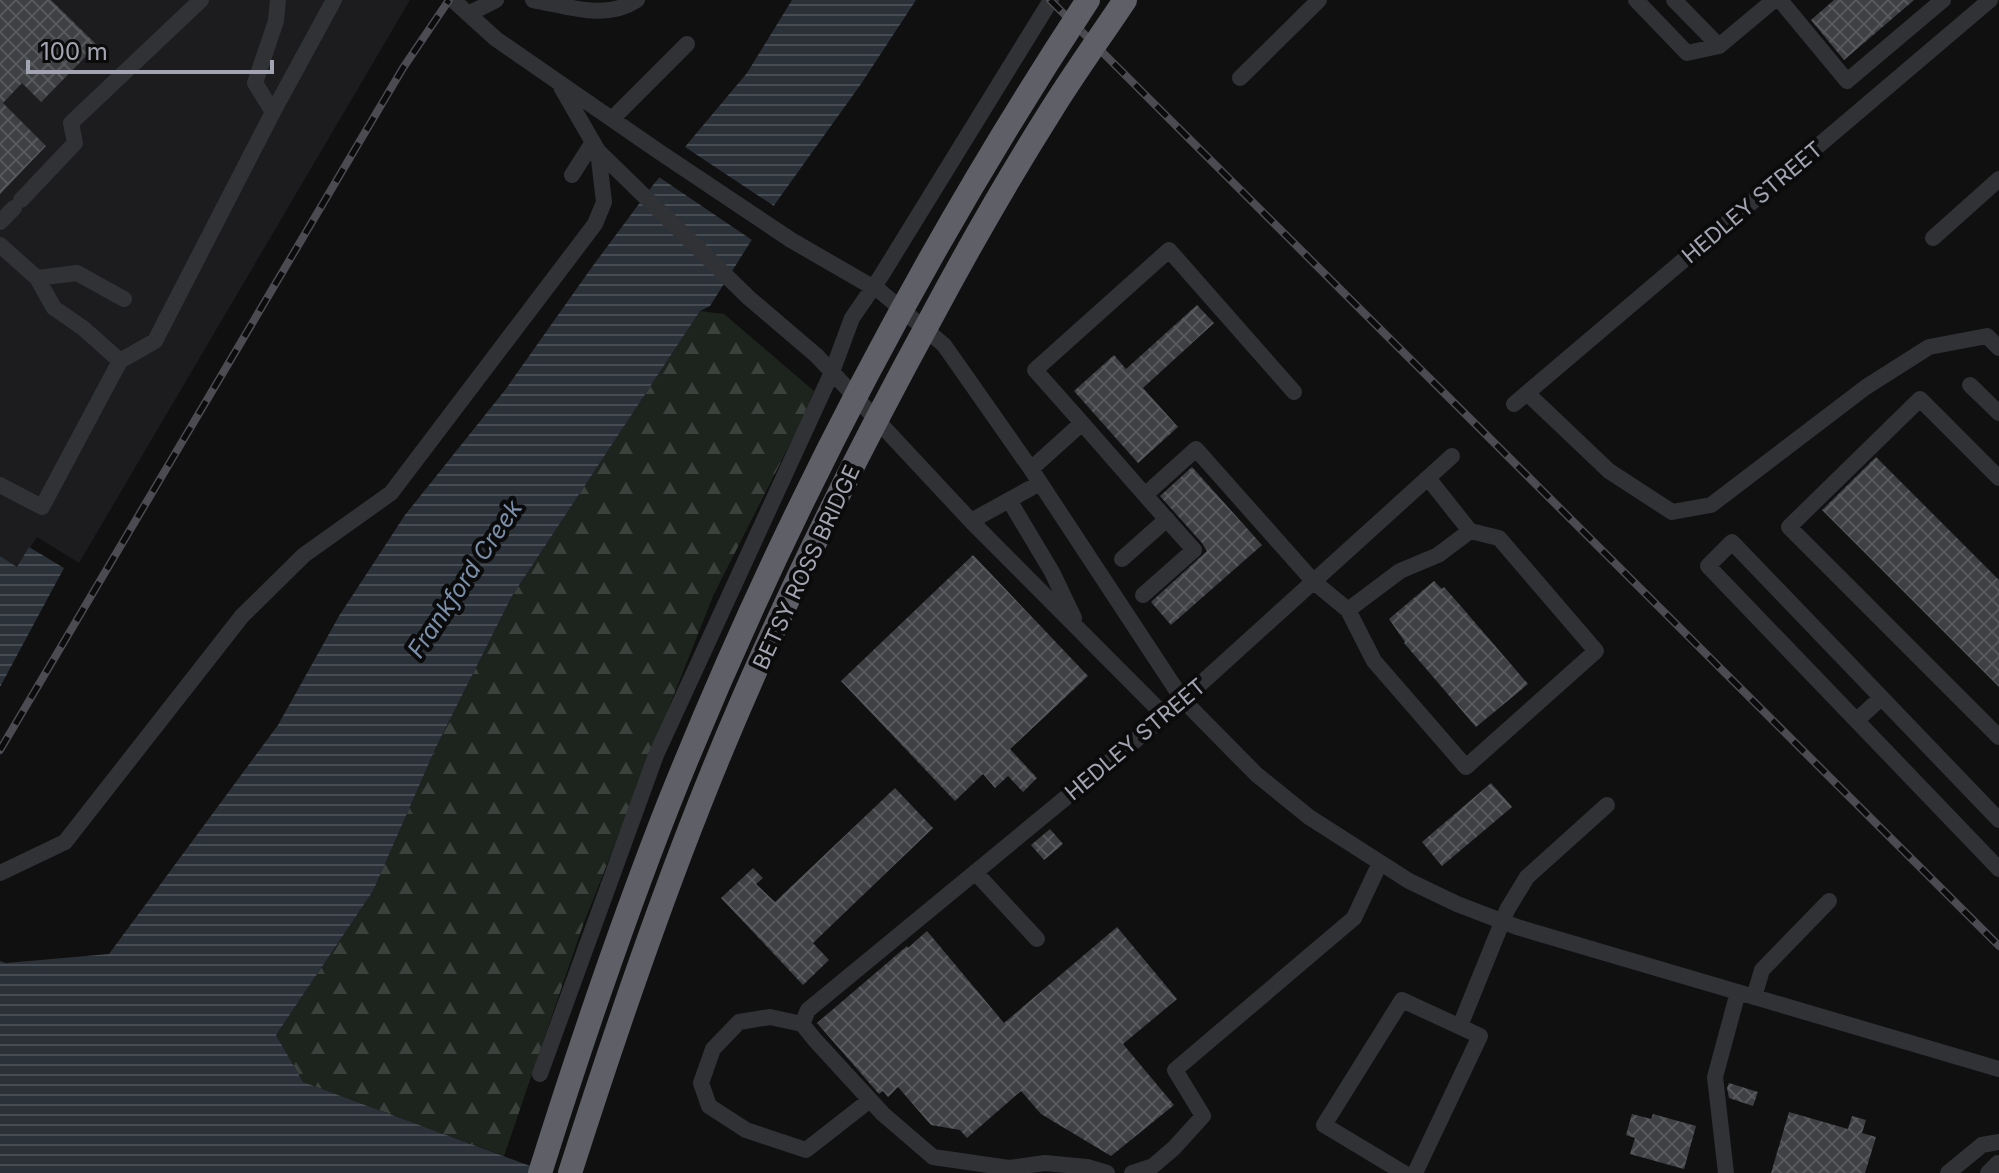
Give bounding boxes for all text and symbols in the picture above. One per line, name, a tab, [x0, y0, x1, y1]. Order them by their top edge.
scale bar	[28, 24, 272, 74]
text: 100 m	[40, 37, 108, 66]
street label: HEDLEY STREET	[1676, 136, 1828, 268]
street label: BETSY ROSS BRIDGE	[747, 461, 865, 673]
water label: Frankford Creek	[401, 494, 528, 663]
street label: HEDLEY STREET	[1059, 673, 1211, 805]

